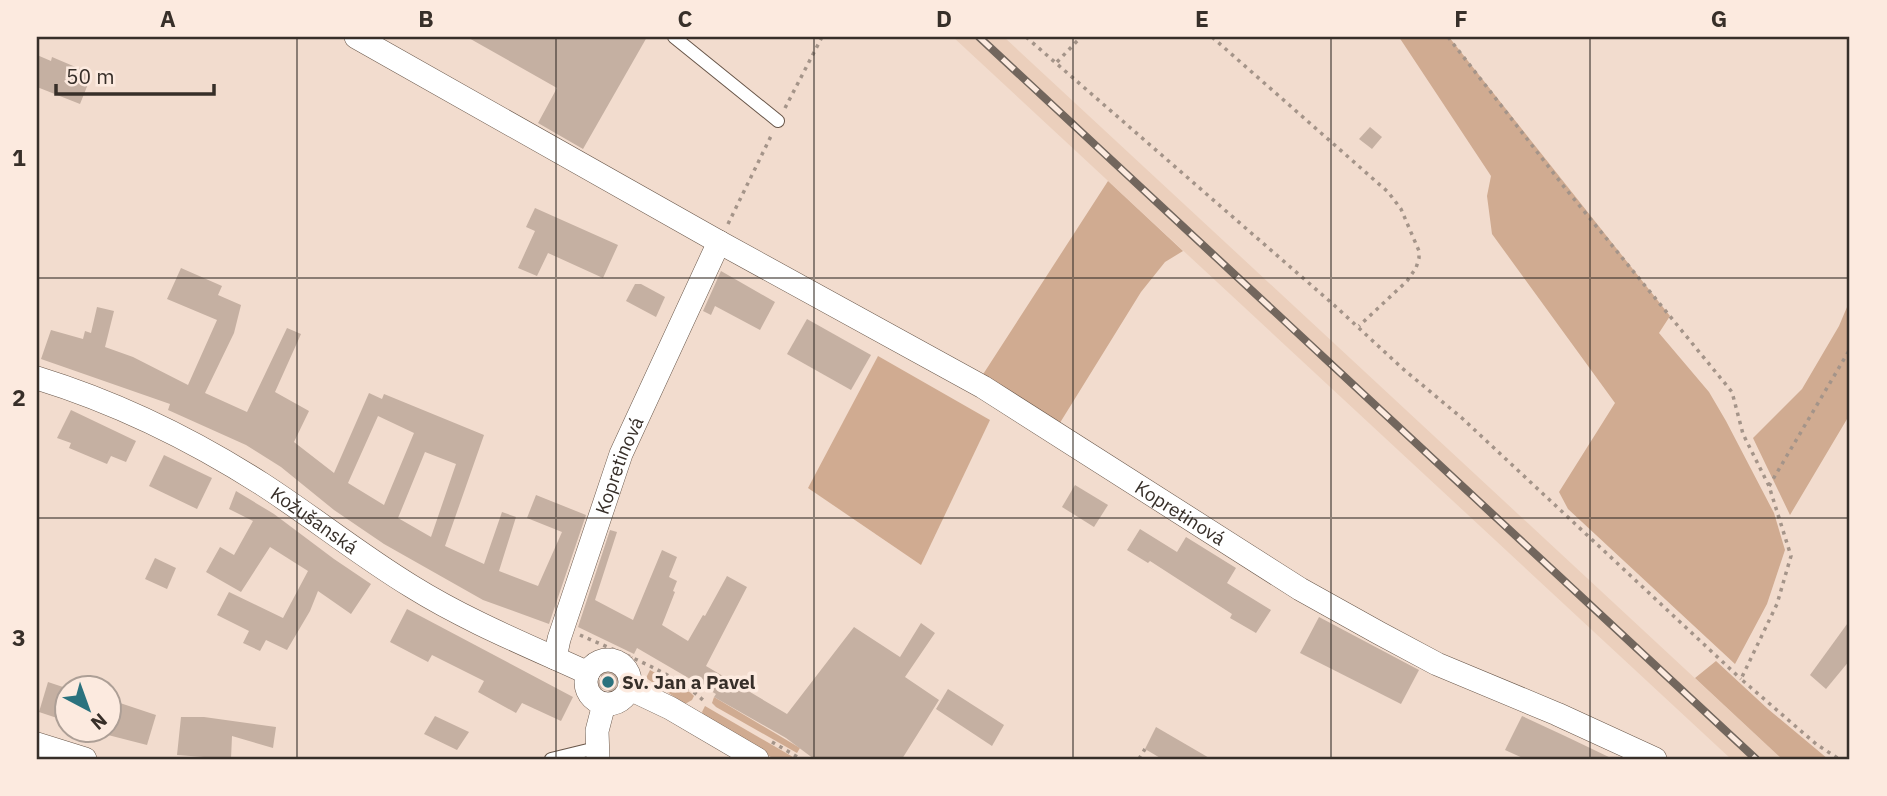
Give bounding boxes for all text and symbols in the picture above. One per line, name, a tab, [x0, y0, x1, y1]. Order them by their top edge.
text: A	[160, 3, 176, 33]
text: B	[418, 3, 434, 33]
text: C	[678, 3, 693, 33]
text: D	[936, 3, 952, 33]
text: E	[1195, 3, 1209, 33]
text: F	[1454, 3, 1468, 33]
text: G	[1711, 3, 1727, 33]
scale bar	[56, 52, 214, 96]
text: 50 m	[66, 62, 115, 90]
text: 1	[12, 142, 26, 172]
text: 2	[12, 382, 26, 412]
street label: Kopretinová	[590, 413, 649, 517]
street label: Kopretinová	[1131, 475, 1230, 550]
street label: Kožušanská	[266, 481, 363, 559]
text: 3	[12, 622, 26, 652]
place label: Sv. Jan a Pavel	[622, 670, 756, 694]
north arrow	[52, 674, 122, 744]
marker: Sv. Jan a Pavel	[600, 674, 616, 690]
text: N	[86, 708, 112, 735]

